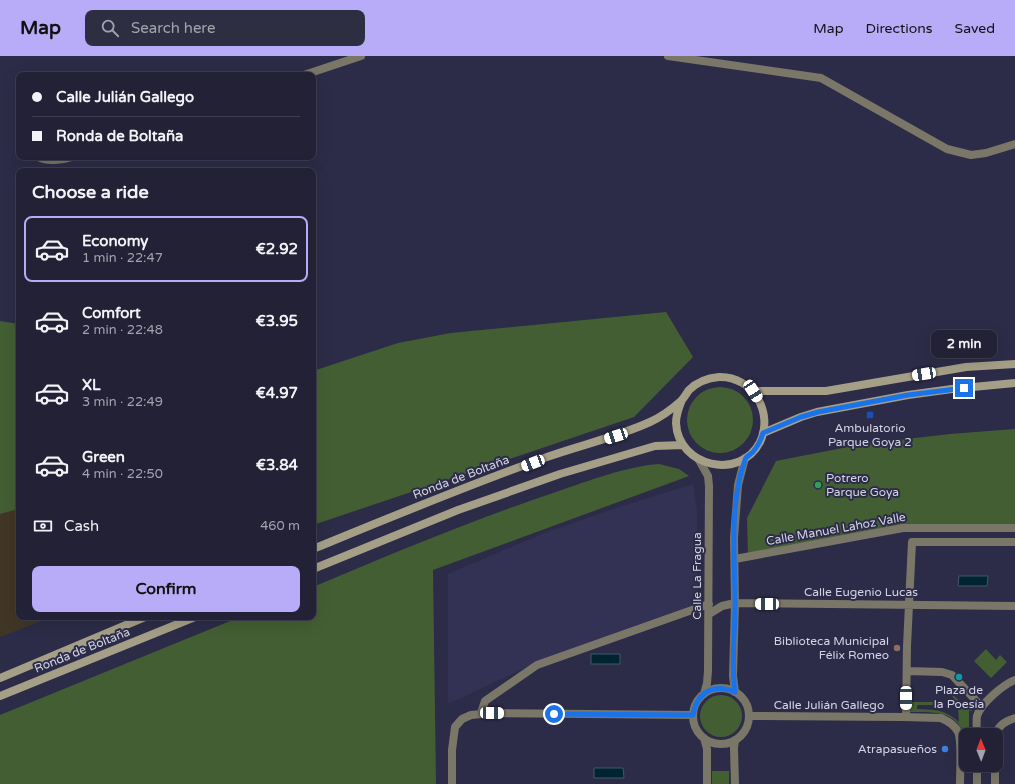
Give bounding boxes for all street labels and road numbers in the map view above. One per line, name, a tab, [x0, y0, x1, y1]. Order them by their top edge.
street label: Ronda de Boltaña	[411, 452, 511, 502]
street label: Calle Manuel Lahoz Valle	[765, 510, 907, 548]
street label: Calle La Fragua	[690, 532, 704, 620]
street label: Calle Eugenio Lucas	[804, 585, 918, 599]
street label: Ronda de Boltaña	[32, 624, 132, 676]
street label: Calle Julián Gallego	[774, 698, 884, 712]

